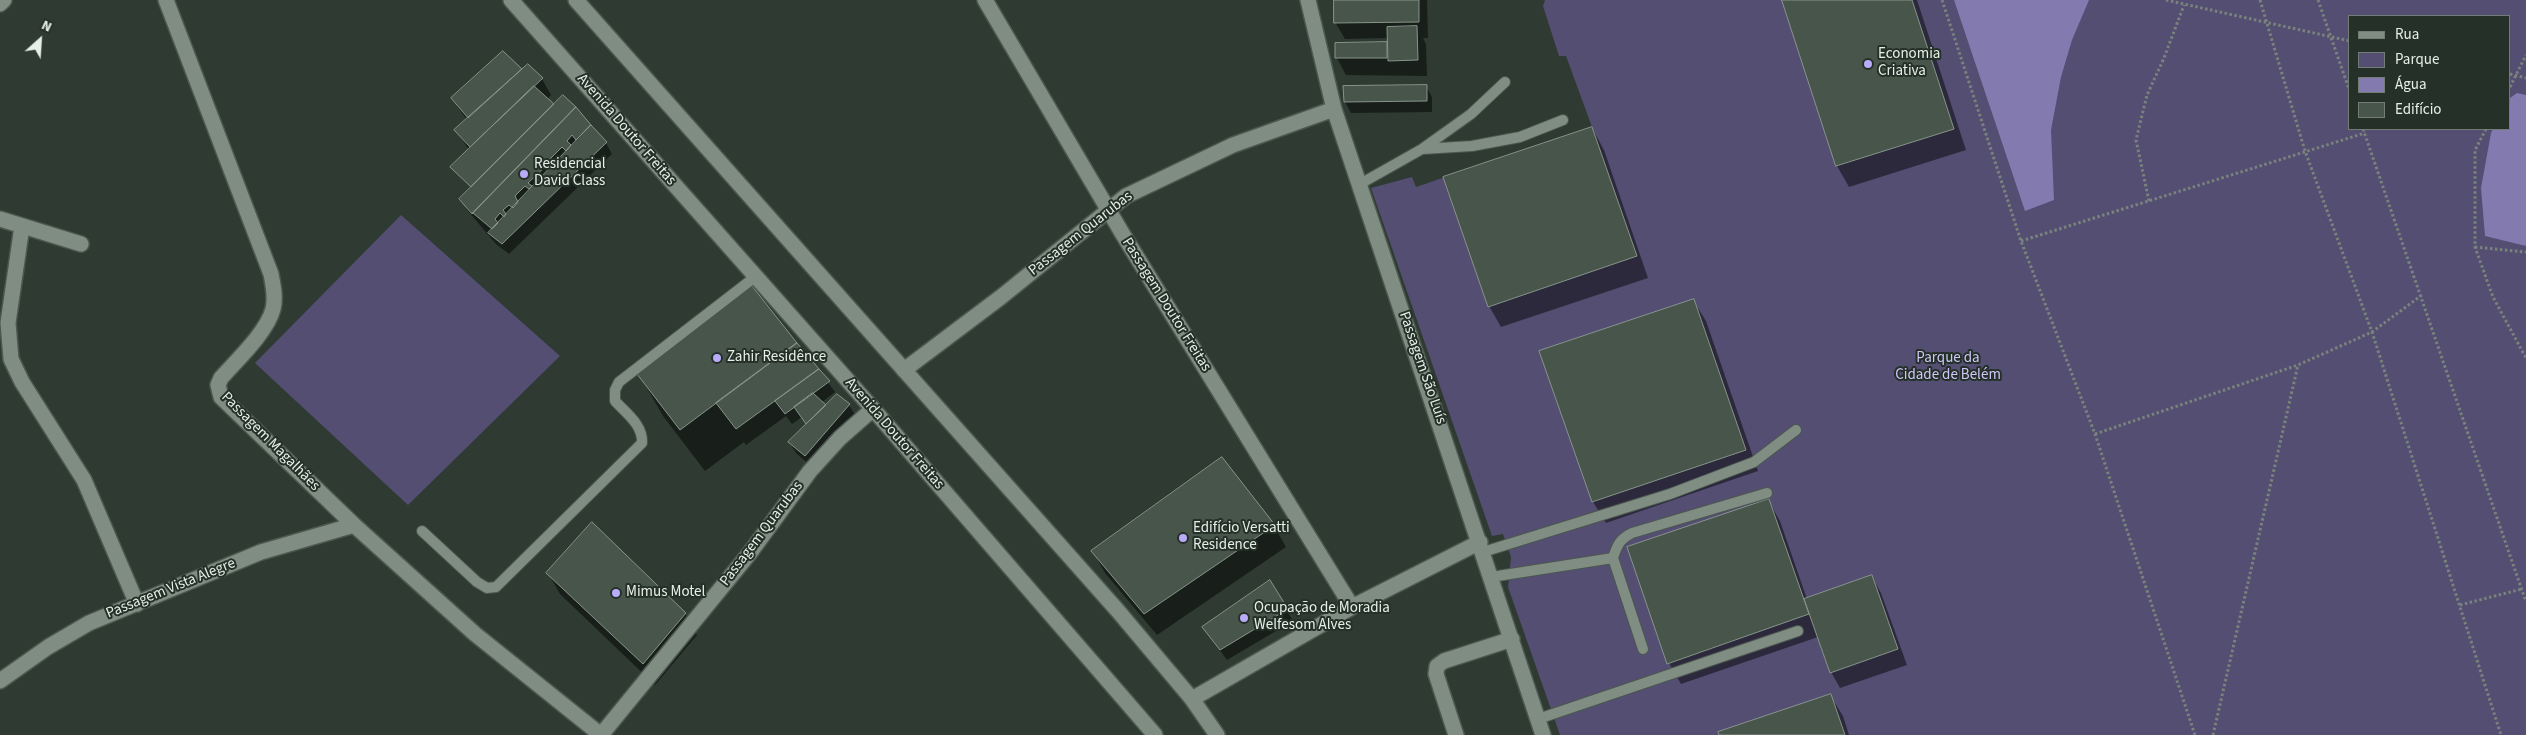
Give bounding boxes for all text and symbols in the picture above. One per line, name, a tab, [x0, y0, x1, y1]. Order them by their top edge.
north arrow	[15, 15, 65, 65]
text: N	[38, 15, 55, 38]
legend	[2348, 15, 2511, 130]
text: Rua	[2395, 24, 2419, 45]
place label: Economia Criativa	[1878, 46, 1940, 81]
text: Parque	[2395, 49, 2439, 70]
marker: Economia Criativa	[1862, 58, 1874, 70]
street label: Avenida Doutor Freitas	[573, 71, 679, 189]
text: Água	[2395, 74, 2426, 95]
text: Edifício	[2395, 99, 2442, 120]
place label: Residencial David Class	[534, 156, 606, 191]
marker: Residencial David Class	[518, 168, 530, 180]
street label: Passagem Quarubas	[1026, 188, 1136, 280]
street label: Passagem Doutor Freitas	[1117, 235, 1215, 375]
street label: Passagem São Luís	[1394, 309, 1450, 427]
place label: Zahir Residênce	[727, 349, 826, 367]
park label: Parque da Cidade de Belém	[1895, 350, 2001, 385]
marker: Zahir Residênce	[711, 352, 723, 364]
street label: Avenida Doutor Freitas	[841, 375, 947, 493]
street label: Passagem Magalhães	[217, 389, 323, 495]
street label: Passagem Quarubas	[717, 478, 807, 590]
place label: Edifício Versatti Residence	[1193, 520, 1290, 555]
marker: Edifício Versatti Residence	[1177, 532, 1189, 544]
street label: Passagem Vista Alegre	[104, 555, 238, 623]
place label: Mimus Motel	[626, 584, 705, 602]
marker: Mimus Motel	[610, 587, 622, 599]
place label: Ocupação de Moradia Welfesom Alves	[1254, 600, 1390, 635]
marker: Ocupação de Moradia Welfesom Alves	[1238, 612, 1250, 624]

